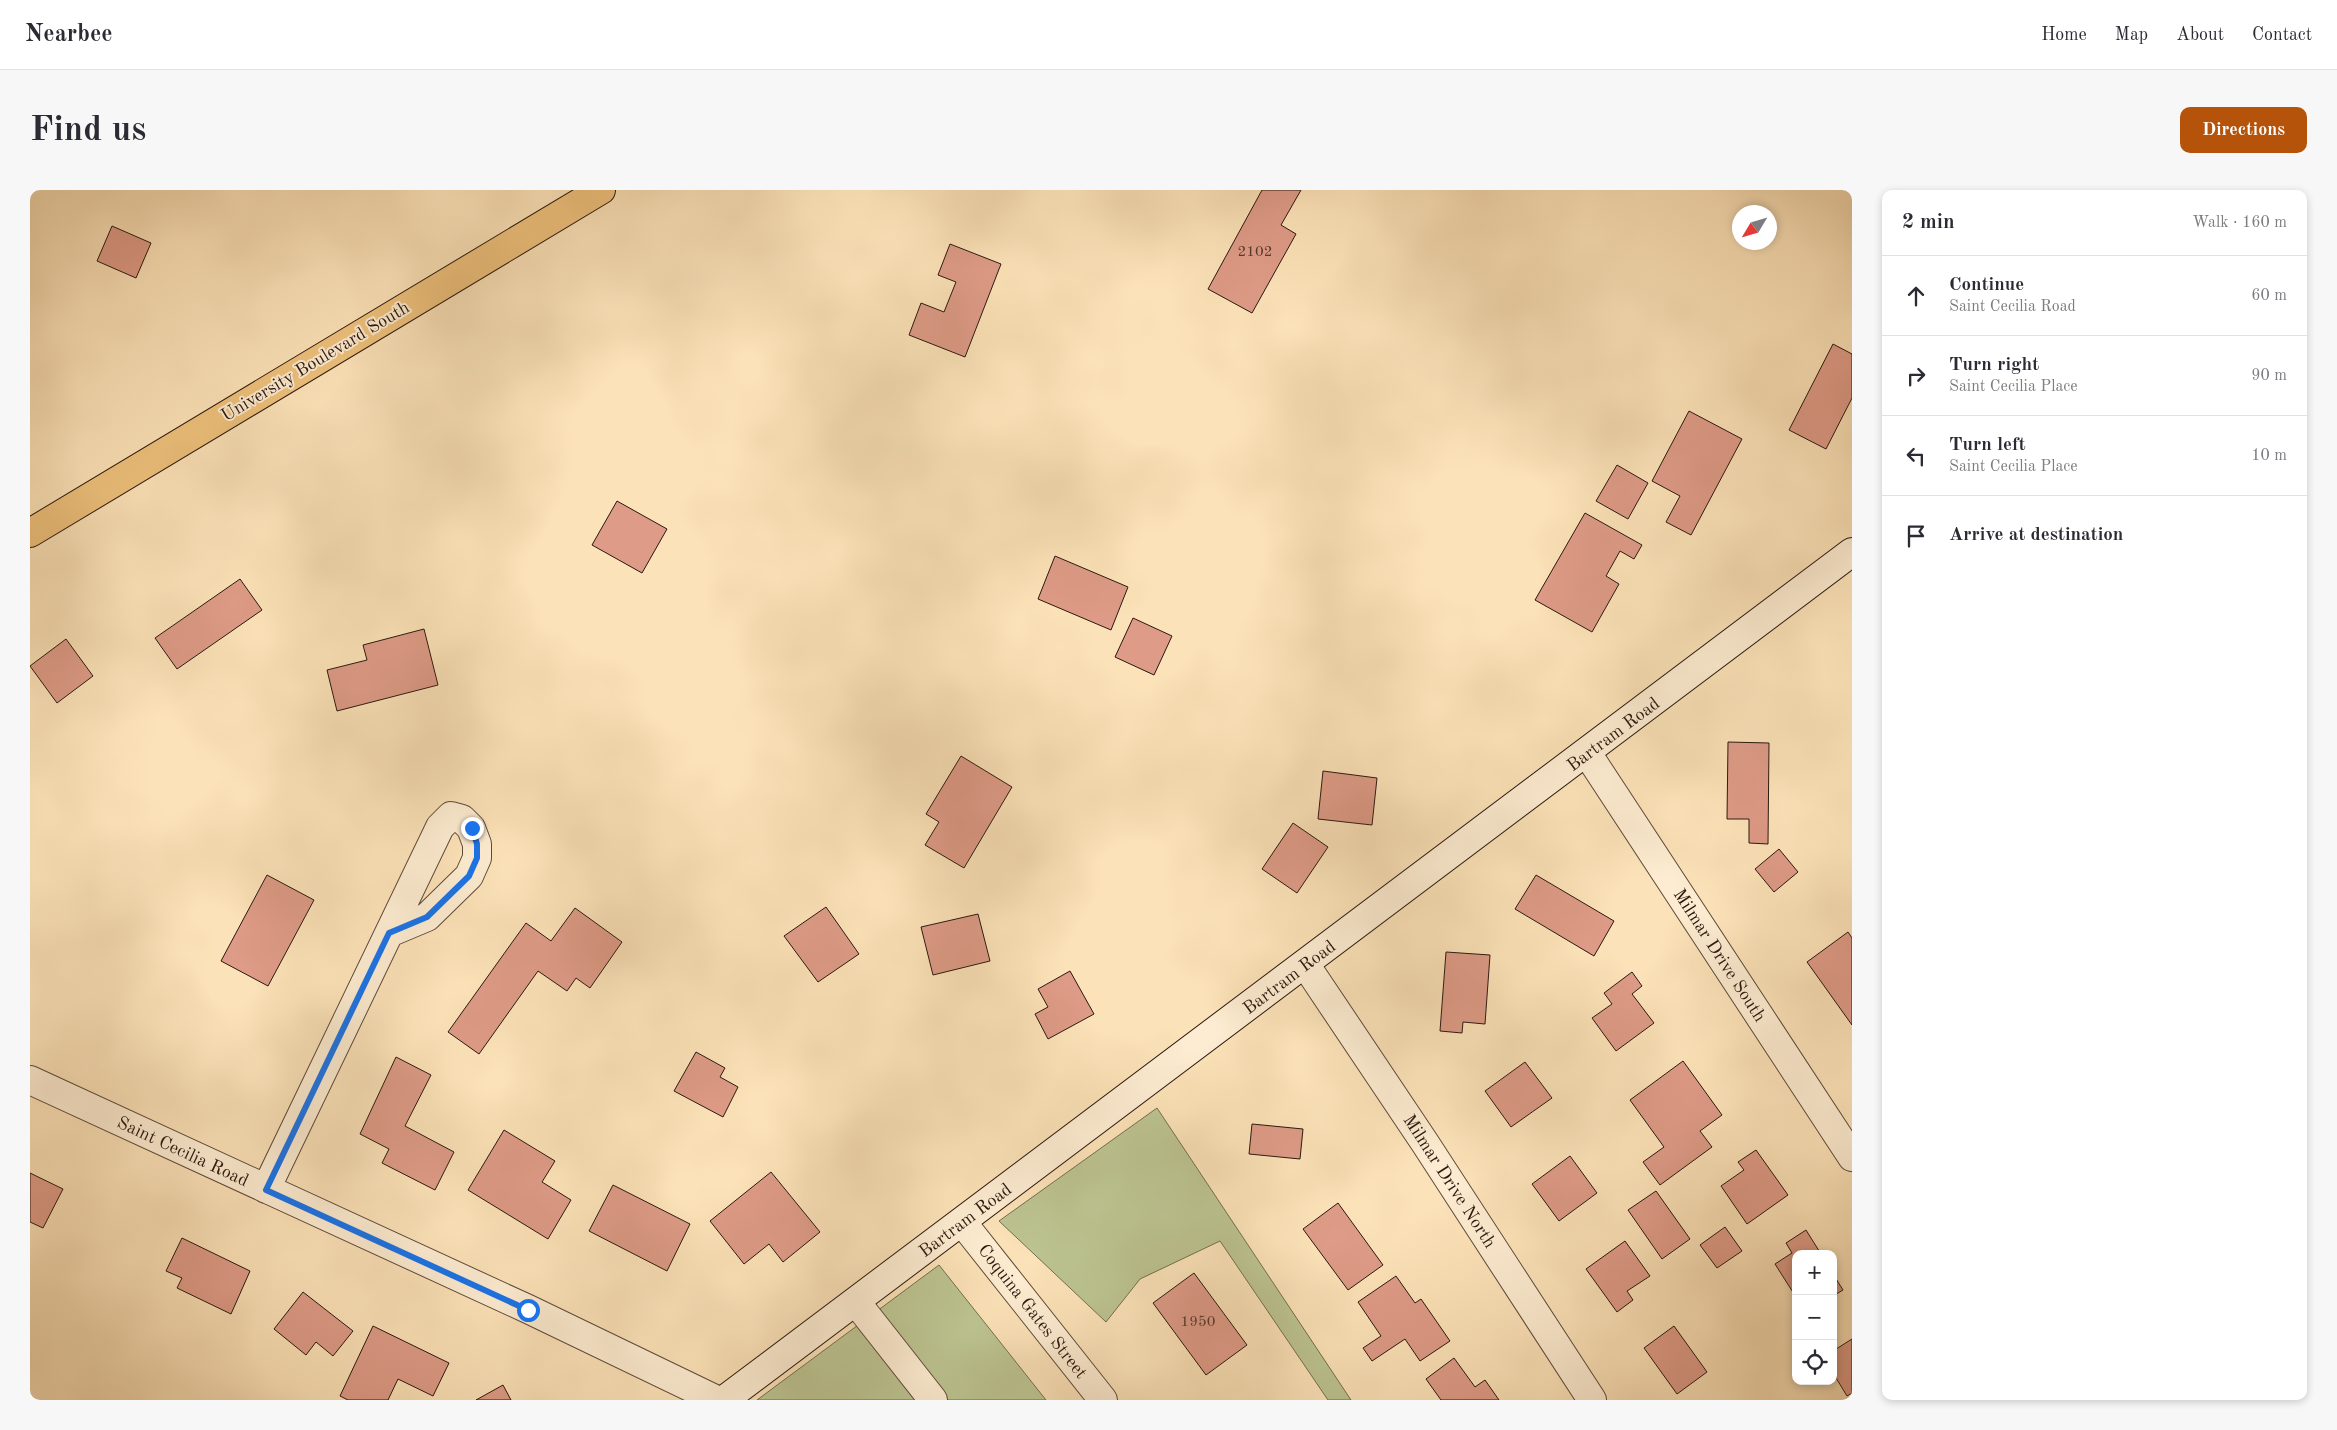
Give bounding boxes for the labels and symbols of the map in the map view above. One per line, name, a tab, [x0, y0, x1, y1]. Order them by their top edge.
north arrow	[1732, 205, 1777, 250]
house number: 2102	[1238, 245, 1272, 260]
street label: University Boulevard South	[218, 298, 413, 425]
street label: Bartram Road	[1564, 694, 1663, 775]
route end	[461, 817, 484, 840]
street label: Milmar Drive South	[1670, 886, 1769, 1025]
street label: Bartram Road	[1240, 937, 1339, 1018]
street label: Milmar Drive North	[1399, 1112, 1499, 1252]
street label: Saint Cecilia Road	[114, 1114, 251, 1190]
street label: Bartram Road	[916, 1180, 1015, 1261]
street label: Coquina Gates Street	[974, 1241, 1090, 1382]
route start	[517, 1299, 540, 1322]
house number: 1950	[1181, 1315, 1215, 1330]

